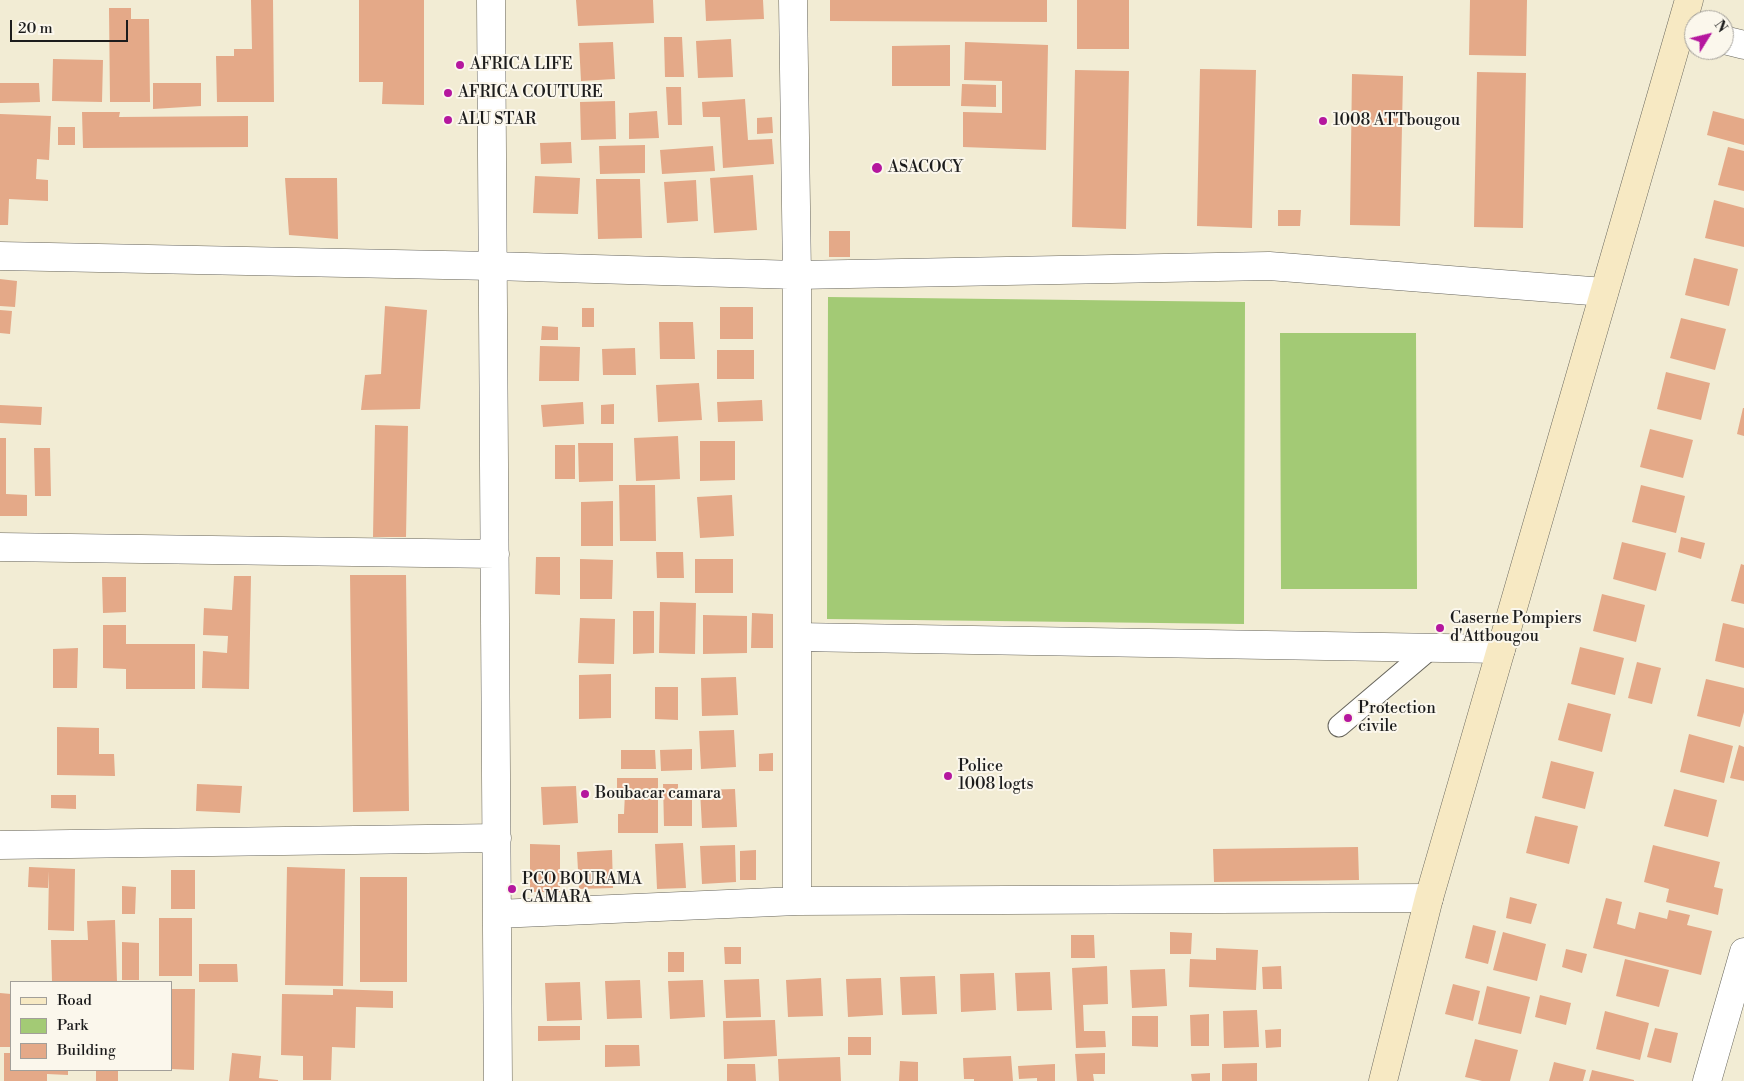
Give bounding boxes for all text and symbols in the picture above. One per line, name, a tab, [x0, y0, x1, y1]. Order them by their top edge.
scale bar	[12, 10, 130, 42]
north arrow	[1684, 10, 1734, 60]
text: N	[1710, 17, 1731, 37]
text: 20 m	[18, 19, 53, 38]
place label: AFRICA LIFE	[470, 55, 573, 75]
marker: AFRICA LIFE	[454, 59, 466, 71]
place label: AFRICA COUTURE	[458, 83, 603, 103]
marker: AFRICA COUTURE	[442, 87, 454, 99]
place label: ALU STAR	[458, 110, 536, 130]
place label: 1008 ATTbougou	[1333, 111, 1460, 131]
marker: ALU STAR	[442, 114, 454, 126]
marker: 1008 ATTbougou	[1317, 115, 1329, 127]
place label: ASACOCY	[888, 158, 963, 178]
marker: ASACOCY	[870, 161, 884, 175]
place label: Caserne Pompiers d'Attbougou	[1450, 609, 1582, 647]
marker: Caserne Pompiers d'Attbougou	[1434, 622, 1446, 634]
place label: Protection civile	[1358, 699, 1436, 737]
marker: Protection civile	[1342, 712, 1354, 724]
place label: Police 1008 logts	[958, 757, 1033, 795]
marker: Police 1008 logts	[942, 770, 954, 782]
place label: Boubacar camara	[595, 784, 721, 804]
marker: Boubacar camara	[579, 788, 591, 800]
place label: PCO BOURAMA CAMARA	[522, 870, 642, 908]
marker: PCO BOURAMA CAMARA	[506, 883, 518, 895]
legend	[10, 981, 172, 1071]
text: Road	[57, 991, 92, 1010]
text: Park	[57, 1016, 88, 1035]
text: Building	[57, 1041, 116, 1060]

